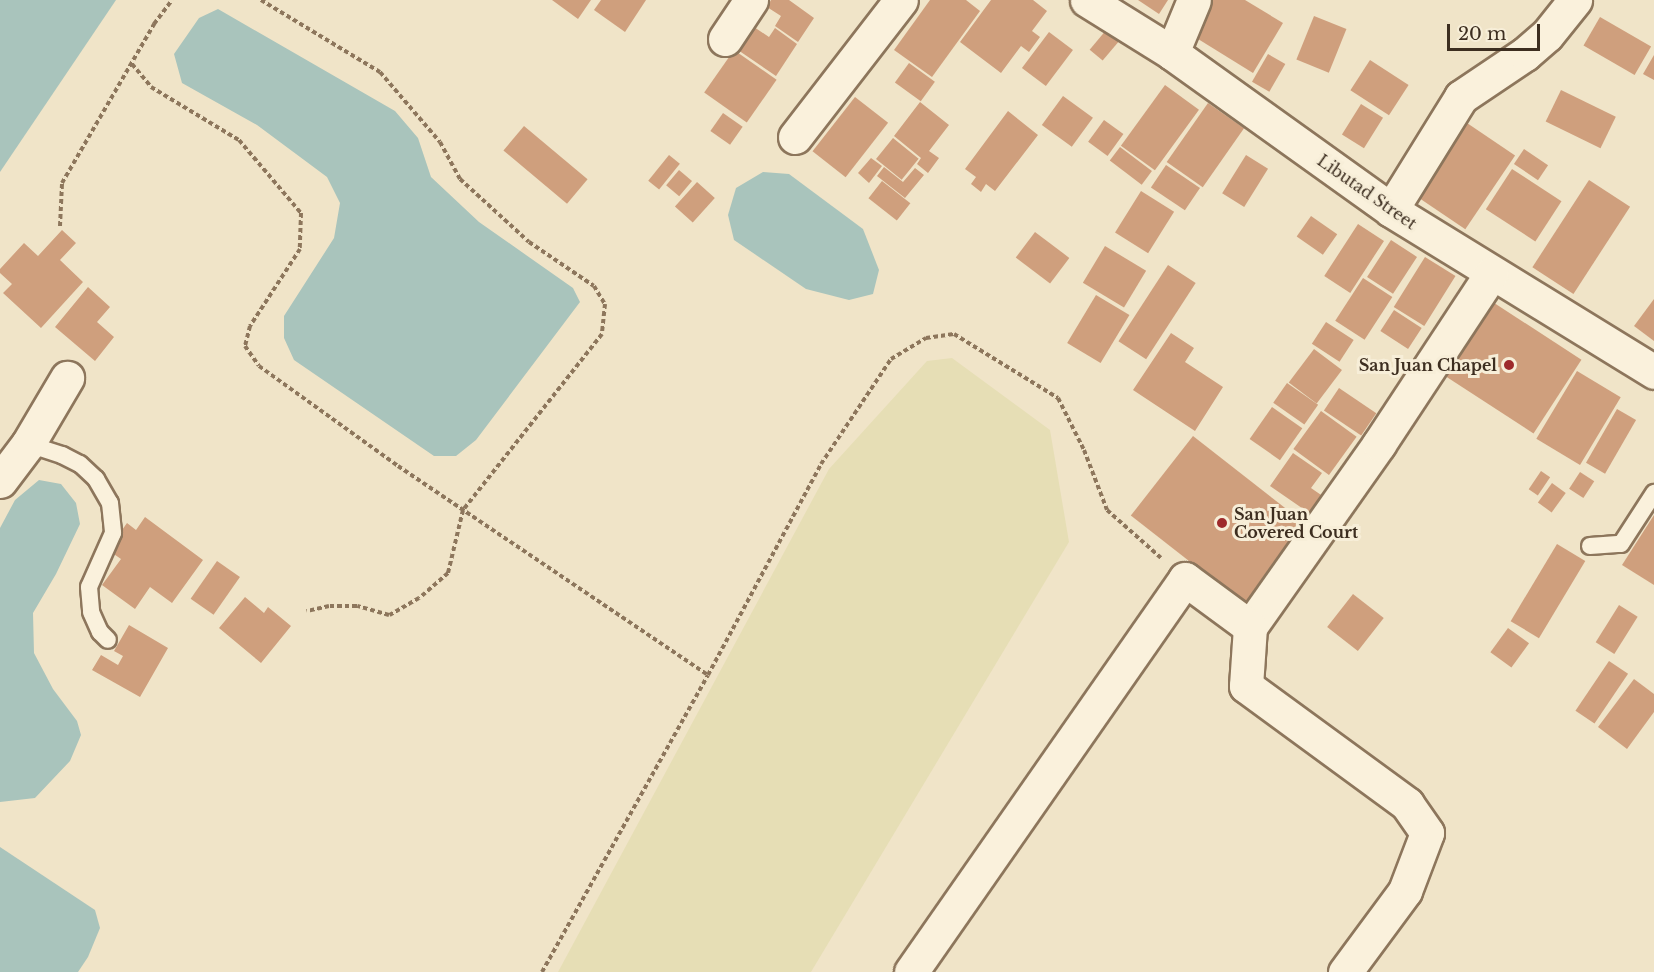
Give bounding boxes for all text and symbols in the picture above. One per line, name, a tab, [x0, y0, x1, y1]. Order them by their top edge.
scale bar	[1450, 12, 1543, 50]
text: 20 m	[1458, 23, 1506, 45]
street label: Libutad Street	[1314, 151, 1420, 233]
place label: San Juan Chapel	[1359, 355, 1497, 375]
marker: San Juan Chapel	[1502, 358, 1516, 372]
place label: San Juan Covered Court	[1234, 504, 1358, 542]
marker: San Juan Covered Court	[1215, 516, 1229, 530]

